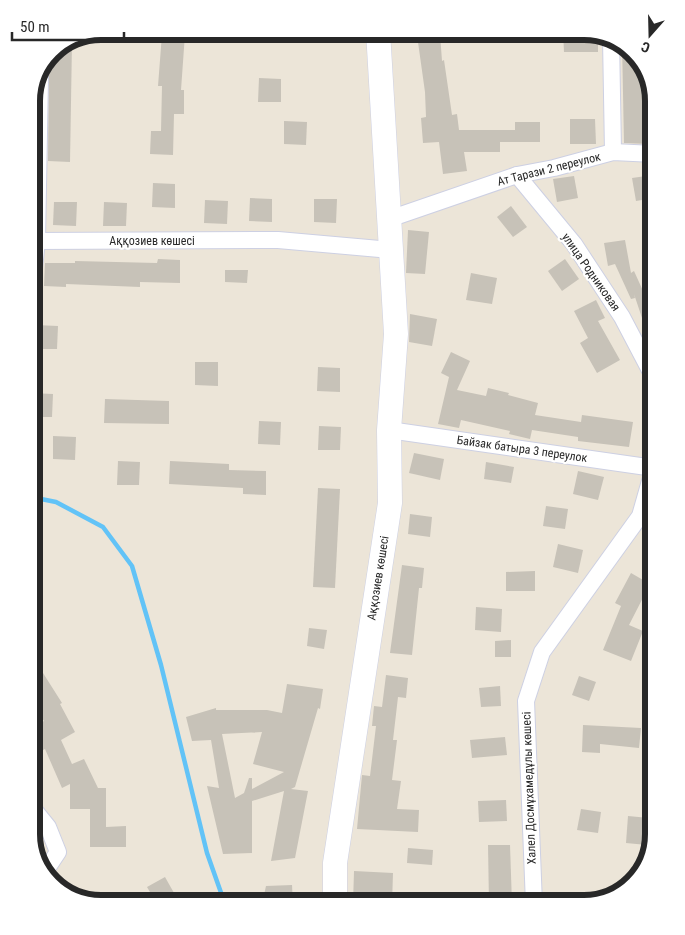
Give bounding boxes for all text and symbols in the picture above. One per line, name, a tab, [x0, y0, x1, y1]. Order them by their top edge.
scale bar	[12, 10, 125, 42]
north arrow	[625, 10, 675, 60]
text: 50 m	[20, 18, 50, 36]
text: С	[639, 38, 652, 56]
street label: Ат Тарази 2 переулок	[496, 149, 602, 189]
street label: улица Родниковая	[559, 230, 623, 314]
street label: Аққозиев көшесі	[109, 234, 195, 248]
street label: Байзак батыра 3 переулок	[456, 433, 588, 465]
street label: Аққозиев көшесі	[364, 535, 392, 621]
street label: Халел Досмұхамедұлы көшесі	[519, 711, 539, 865]

